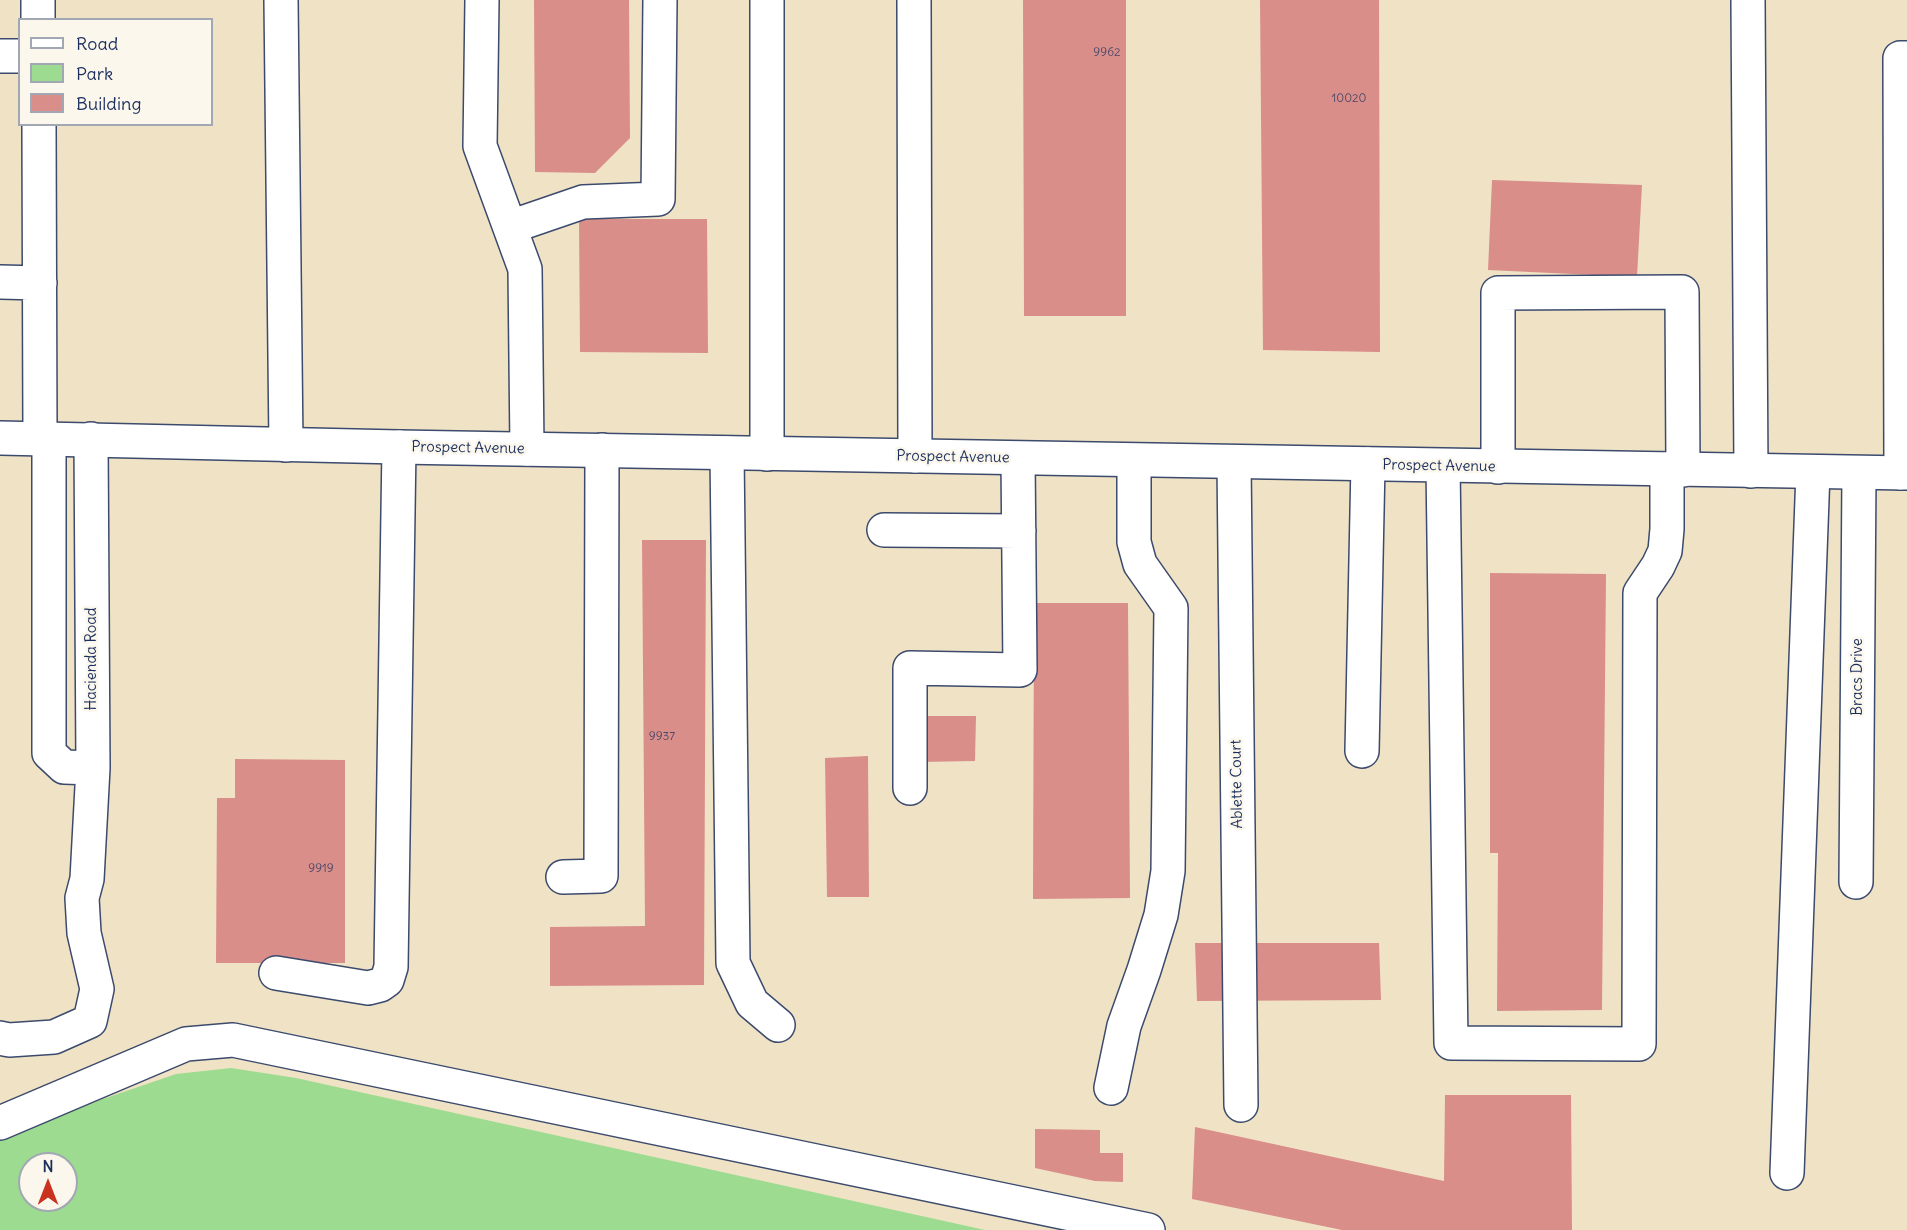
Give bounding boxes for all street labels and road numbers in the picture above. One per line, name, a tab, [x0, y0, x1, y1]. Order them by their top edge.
street label: Prospect Avenue	[411, 438, 525, 458]
street label: Prospect Avenue	[896, 447, 1010, 467]
street label: Prospect Avenue	[1382, 456, 1496, 476]
street label: Hacienda Road	[83, 607, 101, 711]
street label: Bracs Drive	[1849, 638, 1867, 716]
street label: Ablette Court	[1227, 739, 1247, 829]

